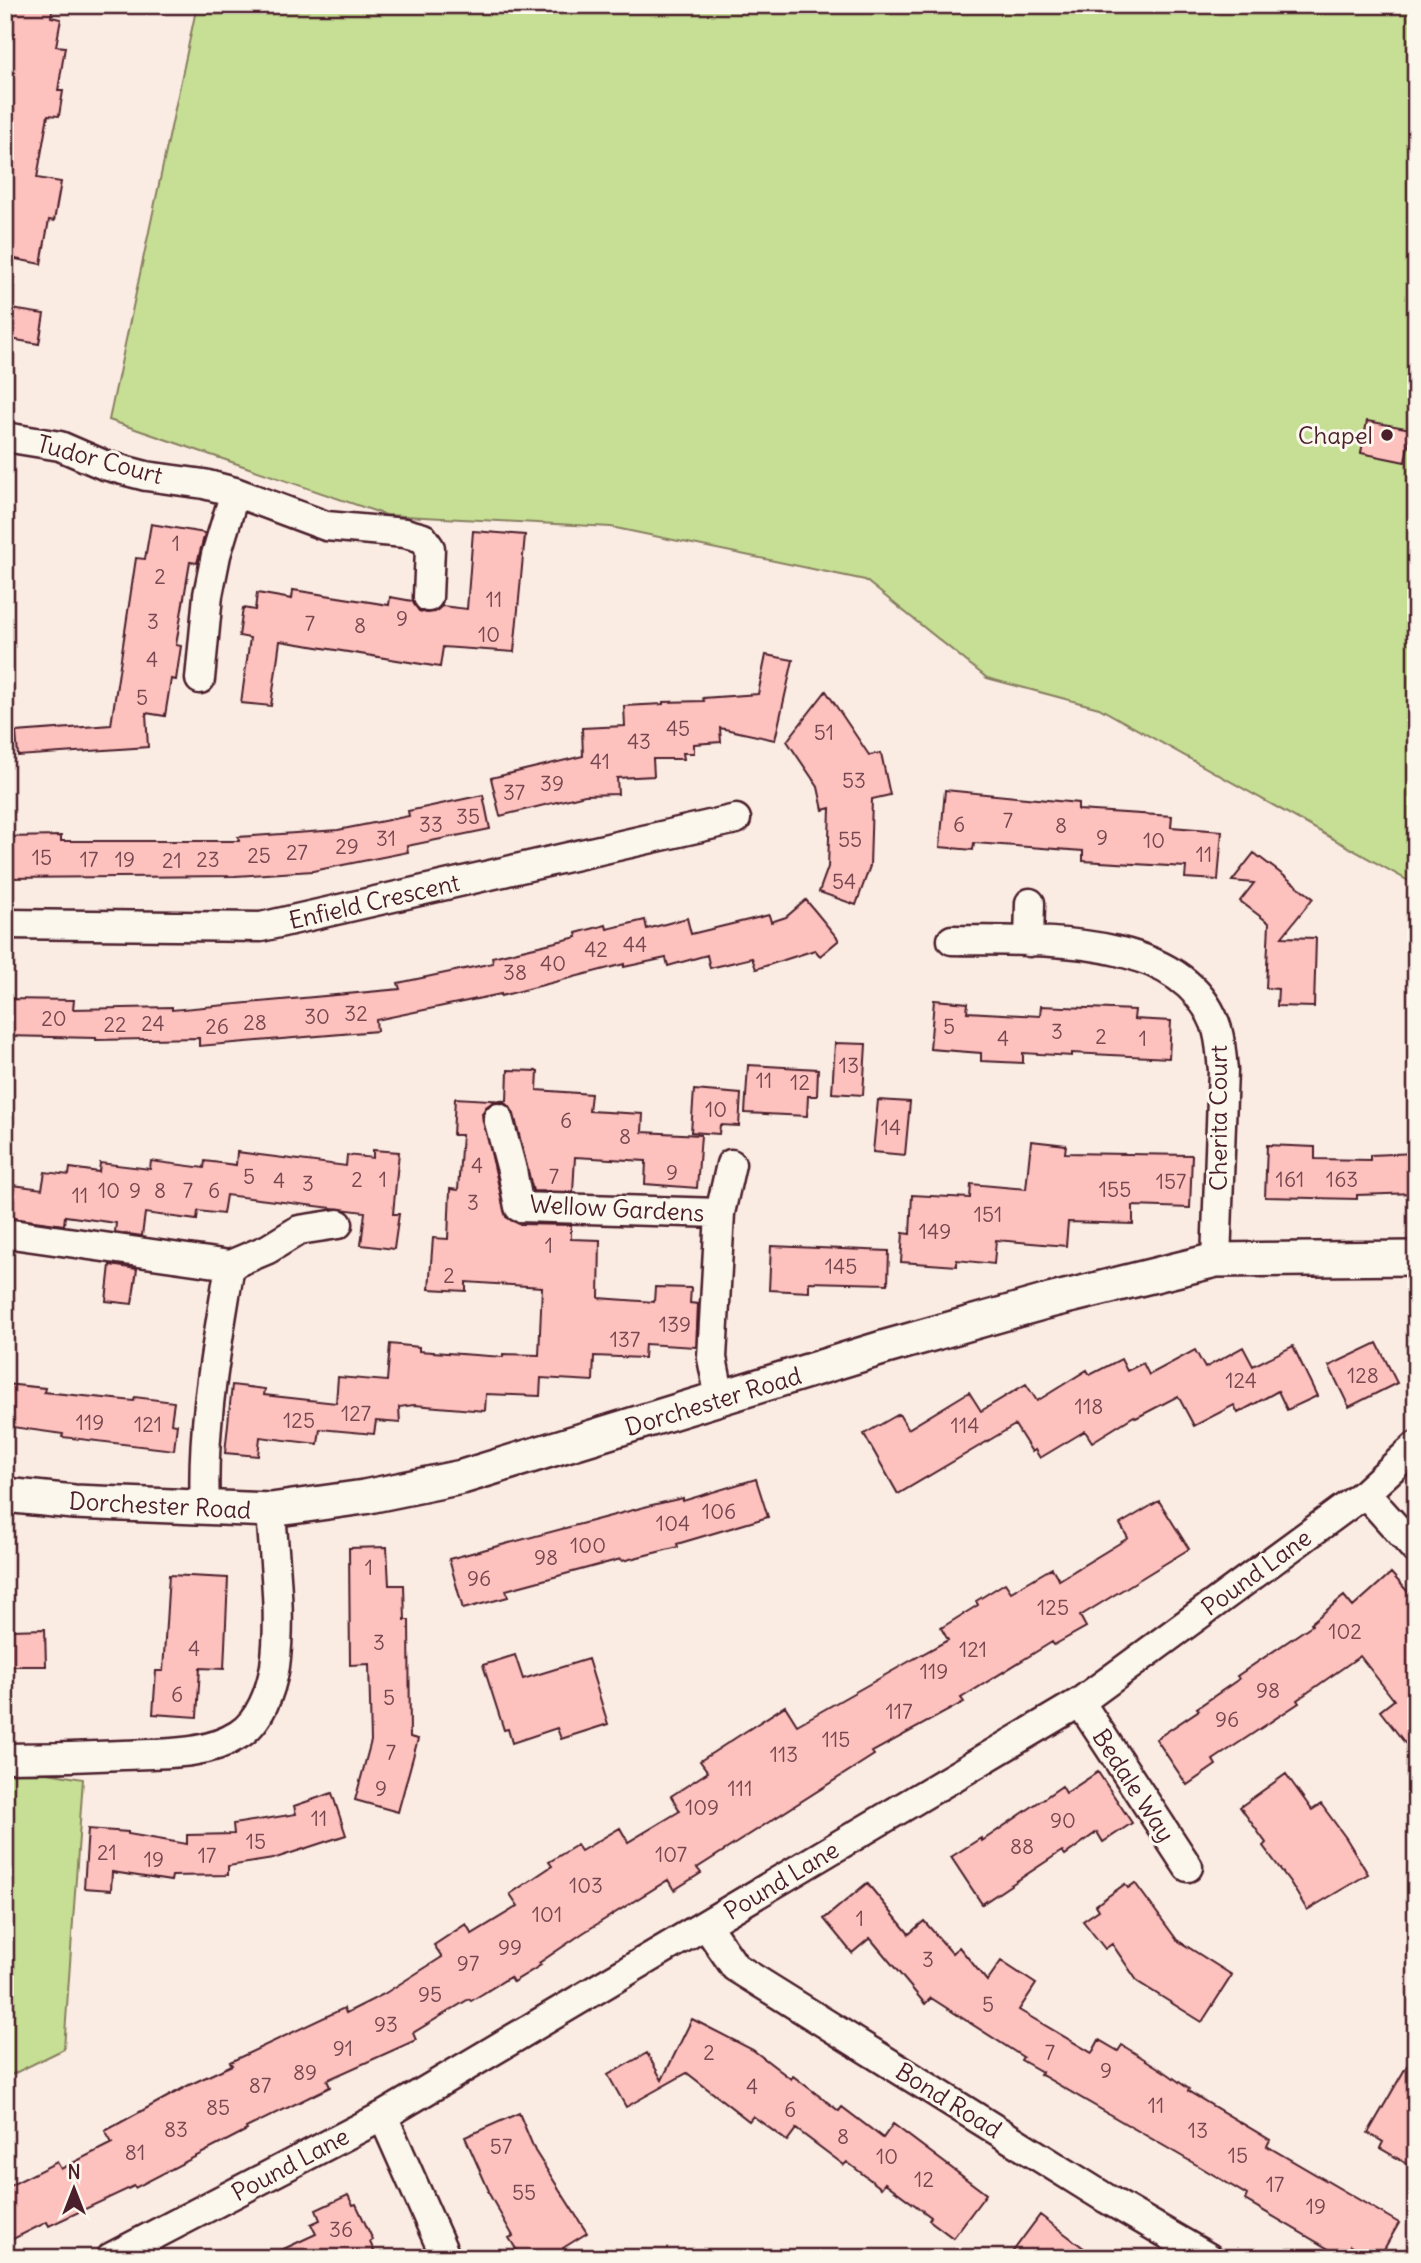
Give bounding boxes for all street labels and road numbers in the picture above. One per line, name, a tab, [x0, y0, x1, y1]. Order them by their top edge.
street label: Tudor Court	[34, 428, 166, 490]
street label: Enfield Crescent	[286, 867, 462, 935]
street label: Cherita Court	[1203, 1045, 1233, 1191]
street label: Wellow Gardens	[529, 1188, 705, 1228]
street label: Dorchester Road	[621, 1360, 805, 1442]
street label: Dorchester Road	[68, 1485, 252, 1525]
street label: Pound Lane	[1195, 1522, 1317, 1622]
street label: Bedale Way	[1086, 1723, 1182, 1847]
street label: Pound Lane	[718, 1834, 844, 1926]
street label: Bond Road	[890, 2056, 1008, 2144]
street label: Pound Lane	[226, 2121, 354, 2207]

